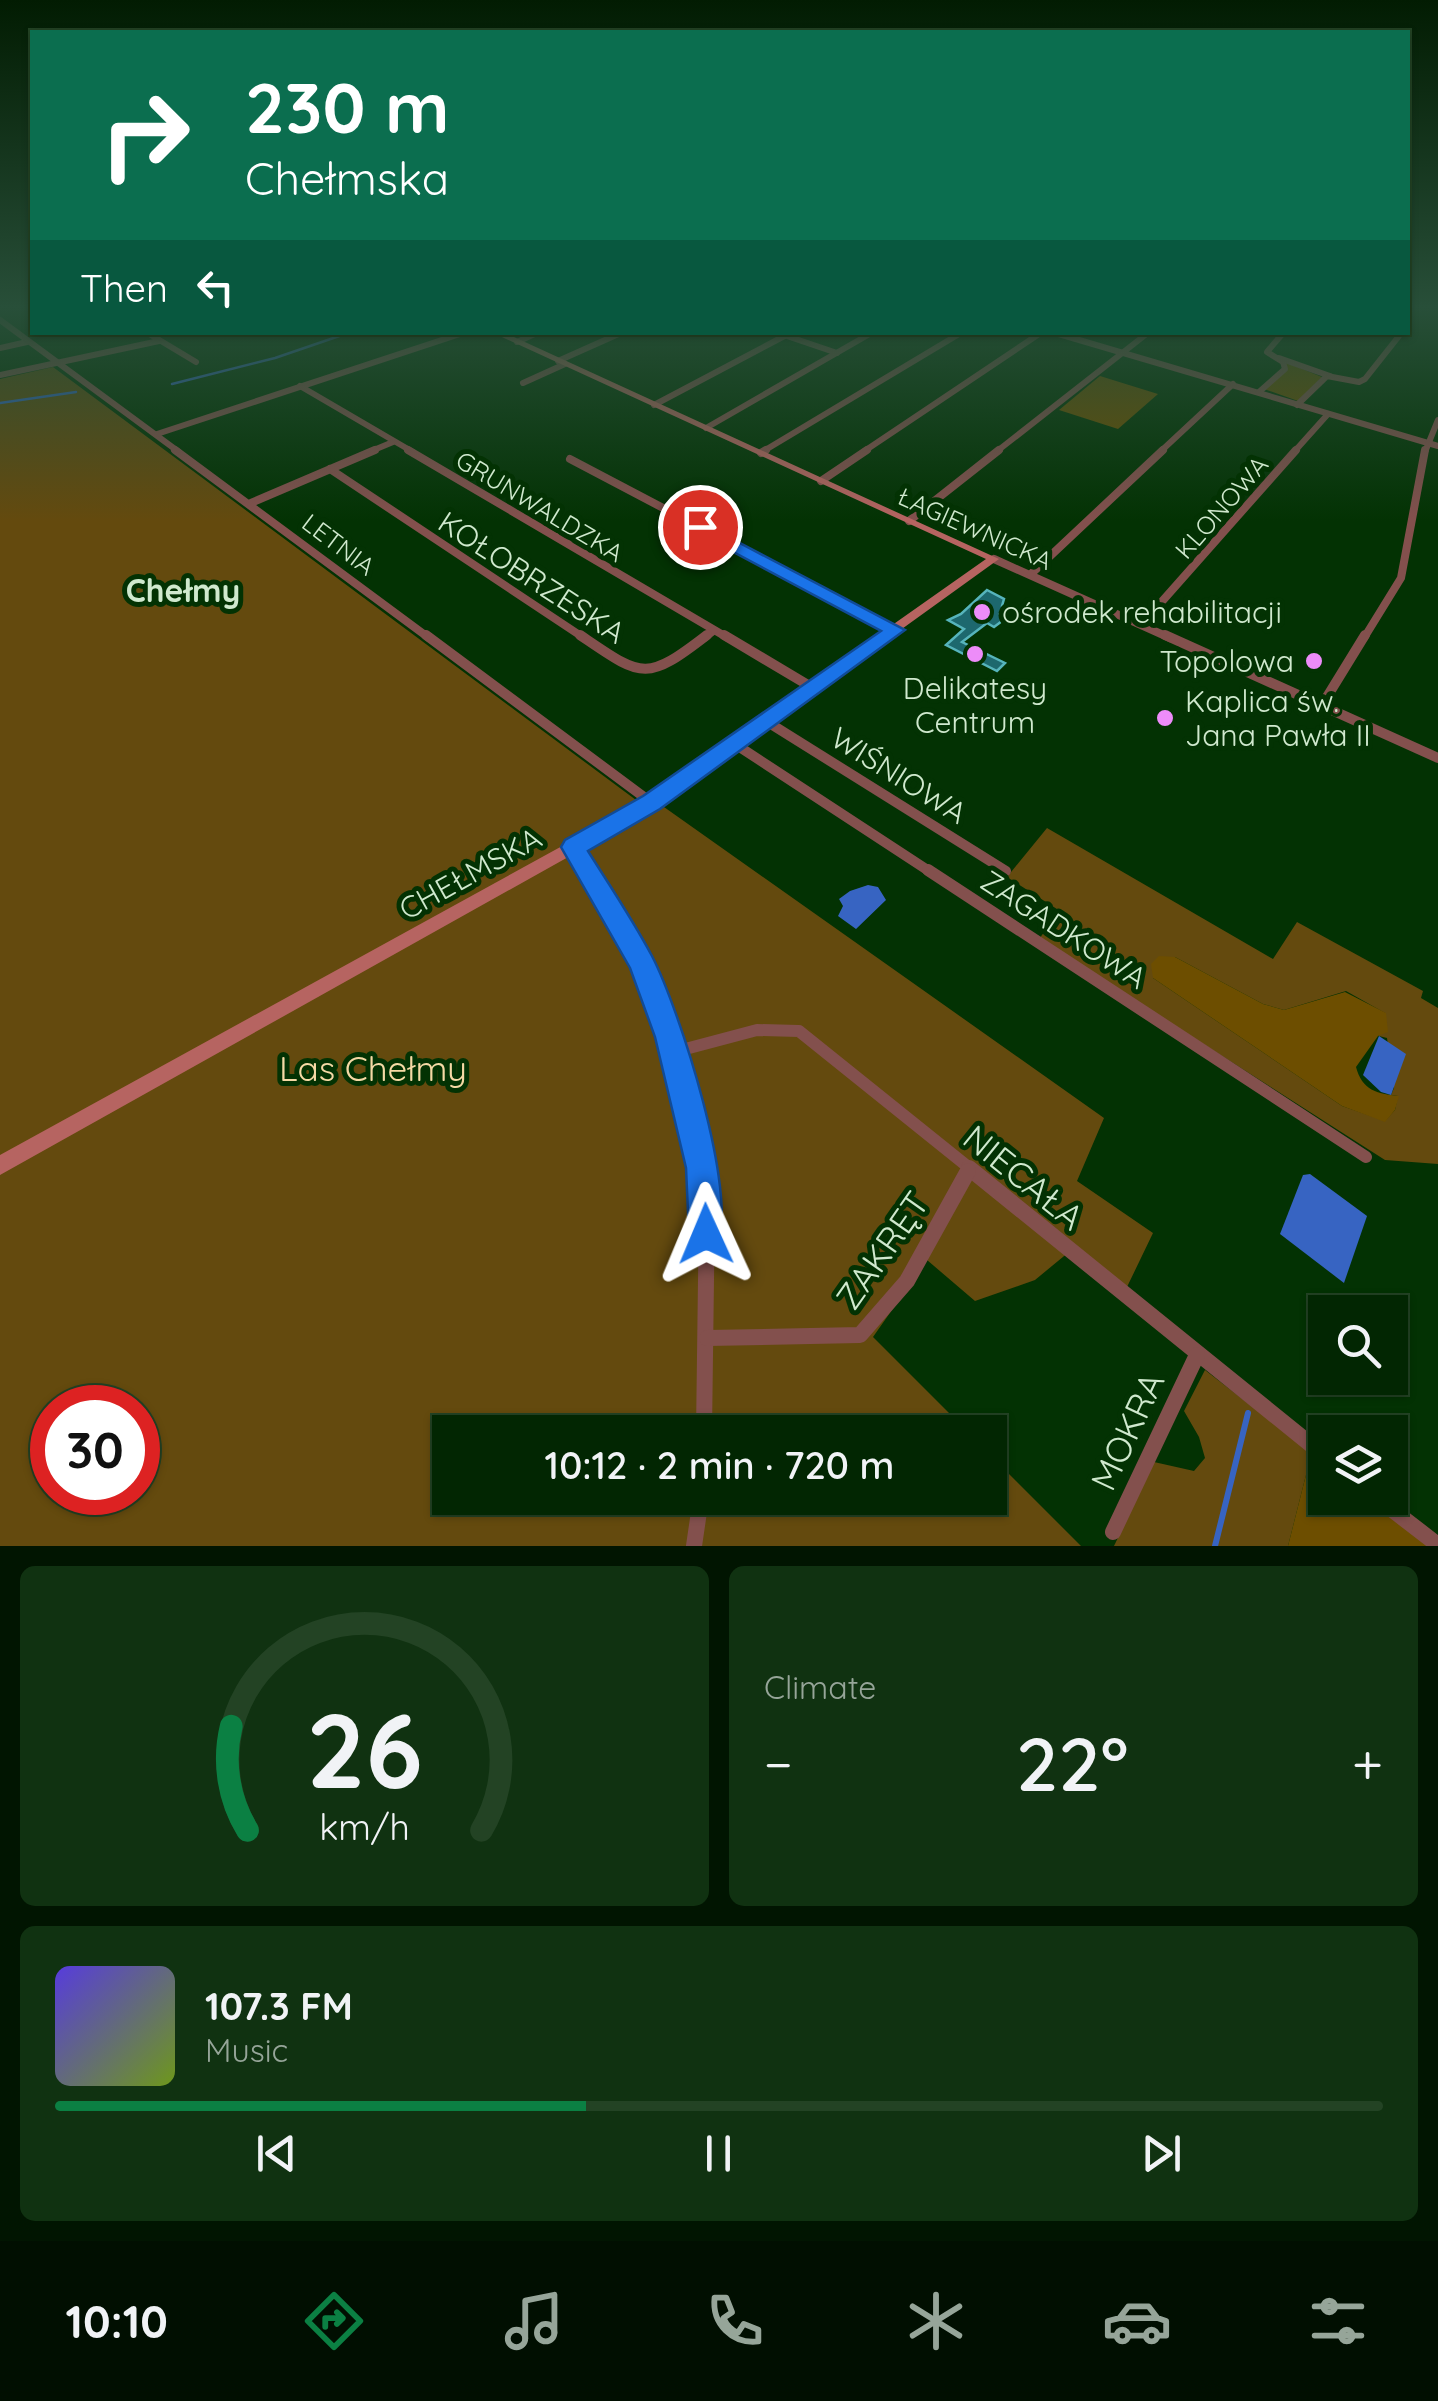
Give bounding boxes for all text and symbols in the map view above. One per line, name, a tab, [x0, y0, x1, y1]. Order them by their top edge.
text: 230 m	[245, 63, 450, 151]
icon: right	[80, 70, 210, 200]
text: Chełmska	[245, 150, 449, 206]
icon: left	[188, 260, 243, 315]
text: Then	[80, 264, 168, 312]
street label: GRUNWALDZKA	[451, 444, 629, 568]
street label: KLONOWA	[1168, 449, 1274, 565]
street label: ŁAGIEWNICKA	[893, 480, 1057, 576]
pin	[658, 485, 743, 570]
icon: arrive	[673, 500, 728, 555]
street label: KOŁOBRZESKA	[431, 502, 633, 652]
street label: LETNIA	[296, 507, 382, 581]
district label: Chełmy	[126, 570, 240, 610]
place label: ośrodek rehabilitacji	[1002, 593, 1282, 631]
marker: ośrodek rehabilitacji	[971, 601, 993, 623]
place label: Topolowa	[1159, 642, 1294, 680]
marker: Delikatesy Centrum	[964, 643, 986, 665]
marker: Topolowa	[1303, 650, 1325, 672]
place label: Delikatesy Centrum	[903, 669, 1047, 741]
place label: Kaplica św. Jana Pawła II	[1185, 682, 1371, 754]
marker: Kaplica św. Jana Pawła II	[1154, 707, 1176, 729]
street label: WIŚNIOWA	[824, 718, 974, 832]
street label: CHEŁMSKA	[392, 818, 548, 928]
street label: ZAGADKOWA	[974, 861, 1154, 997]
park label: Las Chełmy	[279, 1046, 467, 1090]
street label: NIECAŁA	[955, 1115, 1093, 1239]
position arrow	[654, 1182, 758, 1286]
street label: ZAKRĘT	[826, 1183, 938, 1317]
map controls	[1308, 1295, 1408, 1515]
button: search	[1308, 1295, 1408, 1395]
street label: MOKRA	[1081, 1365, 1173, 1497]
speed limit sign: 30	[30, 1385, 160, 1515]
button: layers	[1308, 1415, 1408, 1515]
text: 10:12 · 2 min · 720 m	[545, 1441, 894, 1489]
text: Climate	[764, 1667, 876, 1707]
text: 26	[306, 1684, 423, 1814]
text: 22°	[1016, 1716, 1129, 1810]
text: −	[764, 1729, 793, 1798]
text: +	[1352, 1729, 1383, 1798]
text: km/h	[319, 1804, 410, 1849]
text: 107.3 FM	[205, 1982, 353, 2030]
text: Music	[205, 2030, 288, 2070]
icon: previous	[249, 2126, 304, 2181]
icon: pause	[691, 2126, 746, 2181]
icon: next	[1134, 2126, 1189, 2181]
icon: directions	[299, 2286, 369, 2356]
icon: music	[499, 2286, 569, 2356]
icon: phone	[700, 2286, 770, 2356]
icon: climate	[901, 2286, 971, 2356]
icon: car	[1102, 2286, 1172, 2356]
icon: filters	[1303, 2286, 1373, 2356]
text: 10:10	[65, 2293, 168, 2349]

